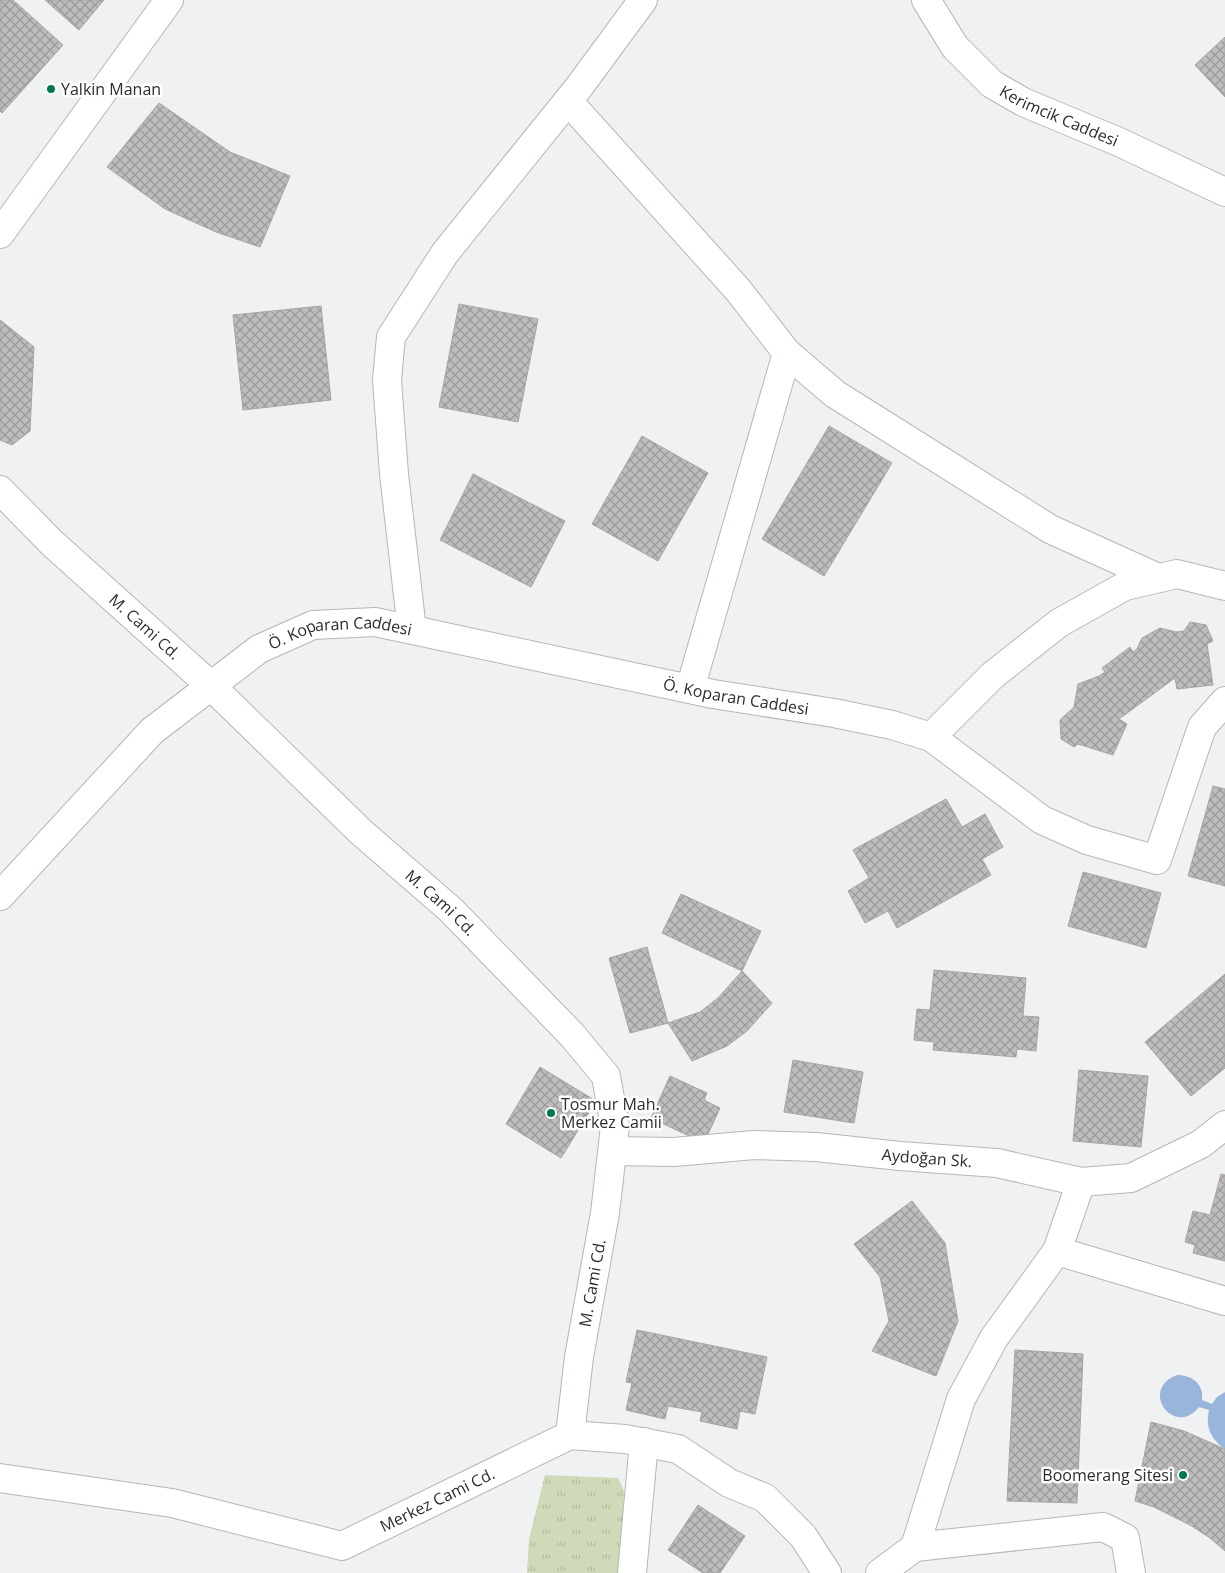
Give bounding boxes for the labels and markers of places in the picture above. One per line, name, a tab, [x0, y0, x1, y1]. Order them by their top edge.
place label: Yalkin Manan	[61, 78, 161, 100]
marker: Yalkin Manan	[45, 83, 57, 95]
place label: Tosmur Mah. Merkez Camii	[561, 1093, 662, 1133]
marker: Tosmur Mah. Merkez Camii	[545, 1107, 557, 1119]
place label: Boomerang Sitesi	[1042, 1464, 1173, 1486]
marker: Boomerang Sitesi	[1177, 1469, 1189, 1481]

